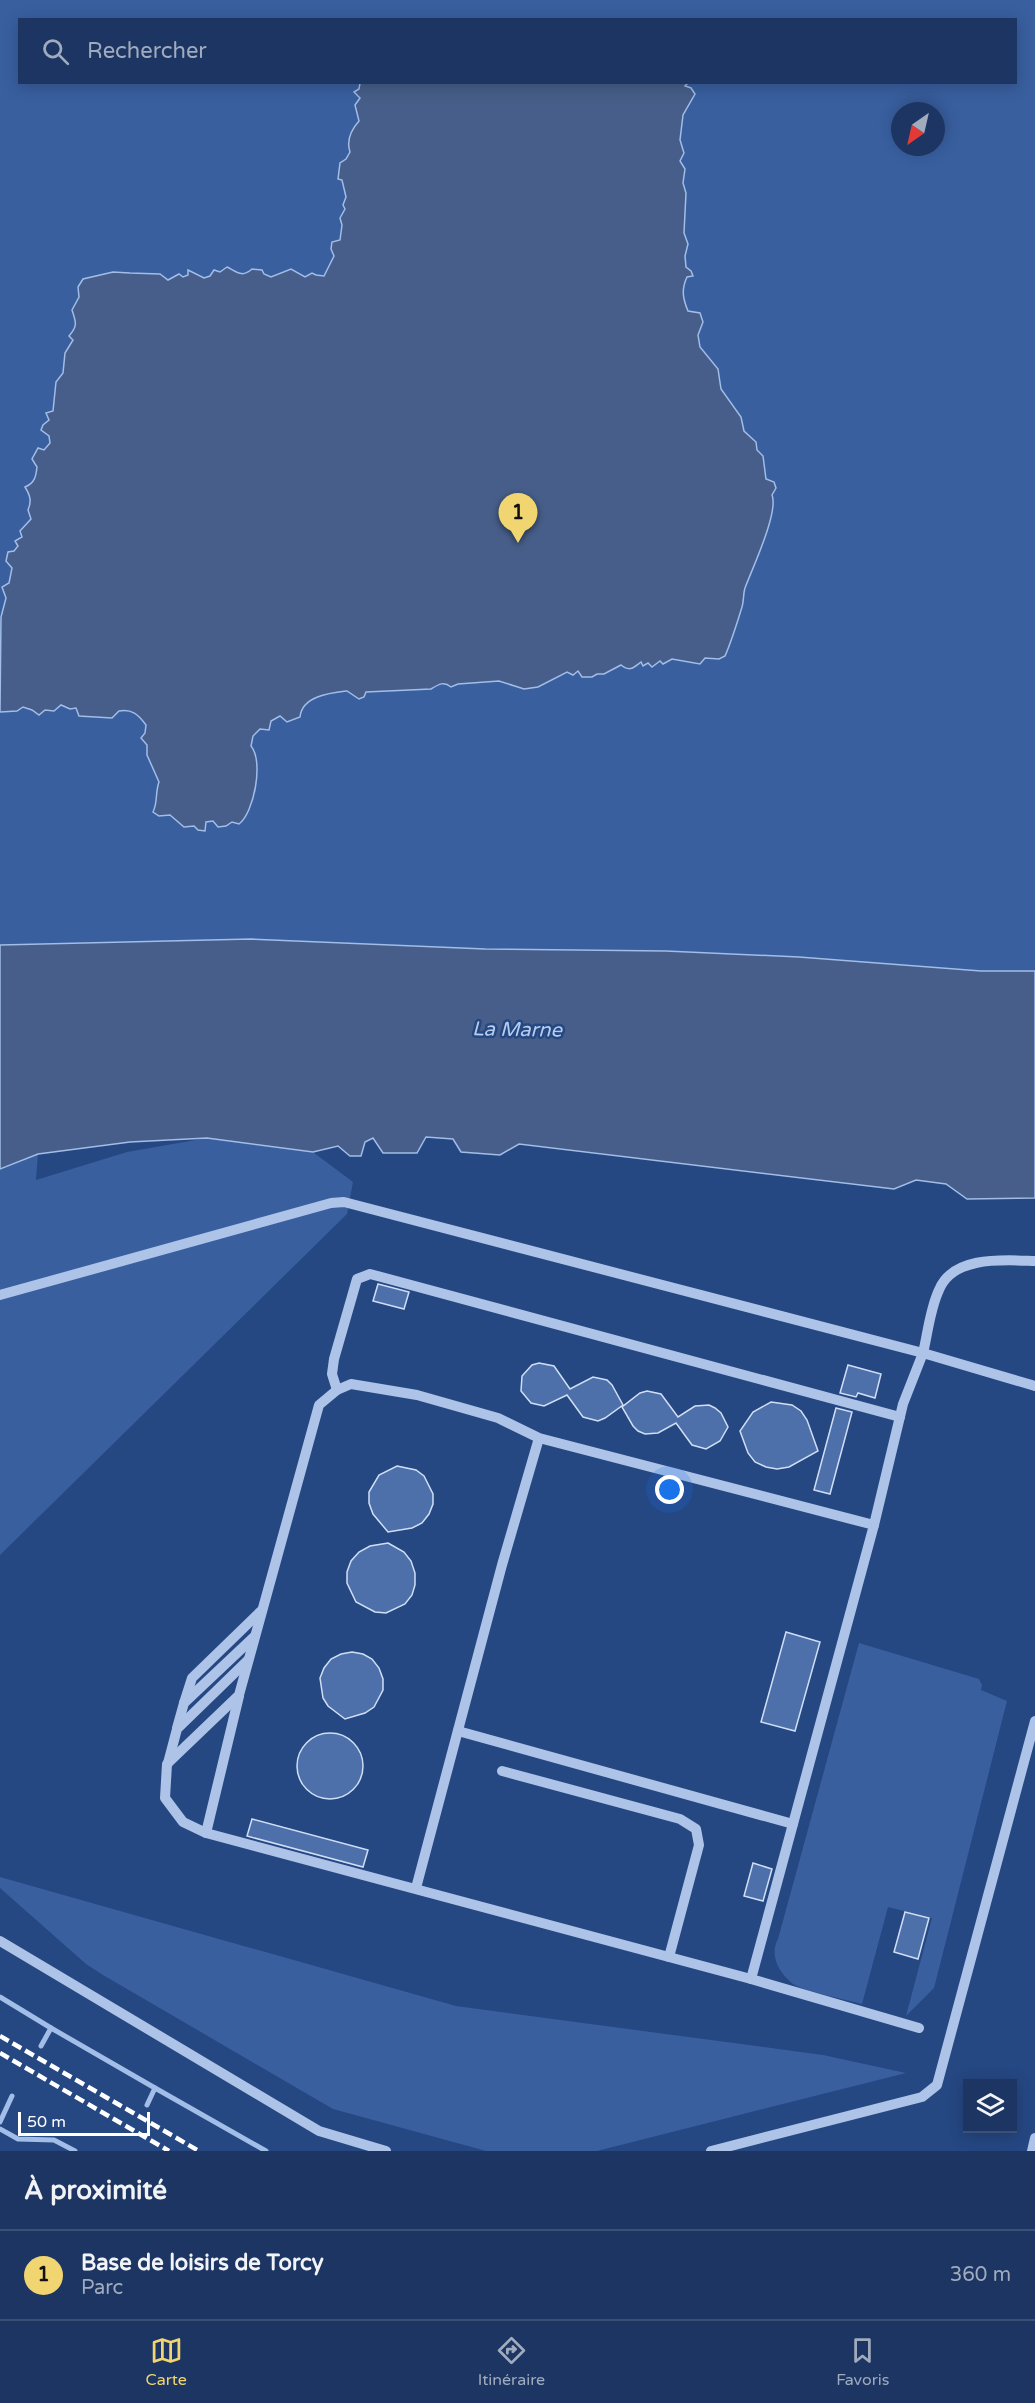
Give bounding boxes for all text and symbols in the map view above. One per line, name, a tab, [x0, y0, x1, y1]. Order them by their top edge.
search box	[18, 18, 1017, 84]
icon: search	[39, 35, 72, 68]
text: Rechercher	[87, 38, 207, 64]
north arrow	[891, 102, 945, 156]
pin: 1	[498, 494, 538, 543]
water label: La Marne	[472, 1017, 564, 1043]
your location	[655, 1475, 684, 1504]
map controls	[963, 2079, 1017, 2133]
button: layers	[963, 2079, 1017, 2133]
scale bar	[18, 2109, 150, 2136]
text: 50 m	[27, 2112, 66, 2132]
text: À proximité	[24, 2175, 167, 2206]
text: Base de loisirs de Torcy	[81, 2250, 324, 2276]
text: 1	[37, 2263, 50, 2287]
text: 360 m	[950, 2263, 1011, 2287]
text: Parc	[81, 2276, 123, 2300]
tab: Carte	[146, 2334, 187, 2390]
tab: Itinéraire	[478, 2334, 545, 2390]
tab: Favoris	[836, 2334, 889, 2390]

